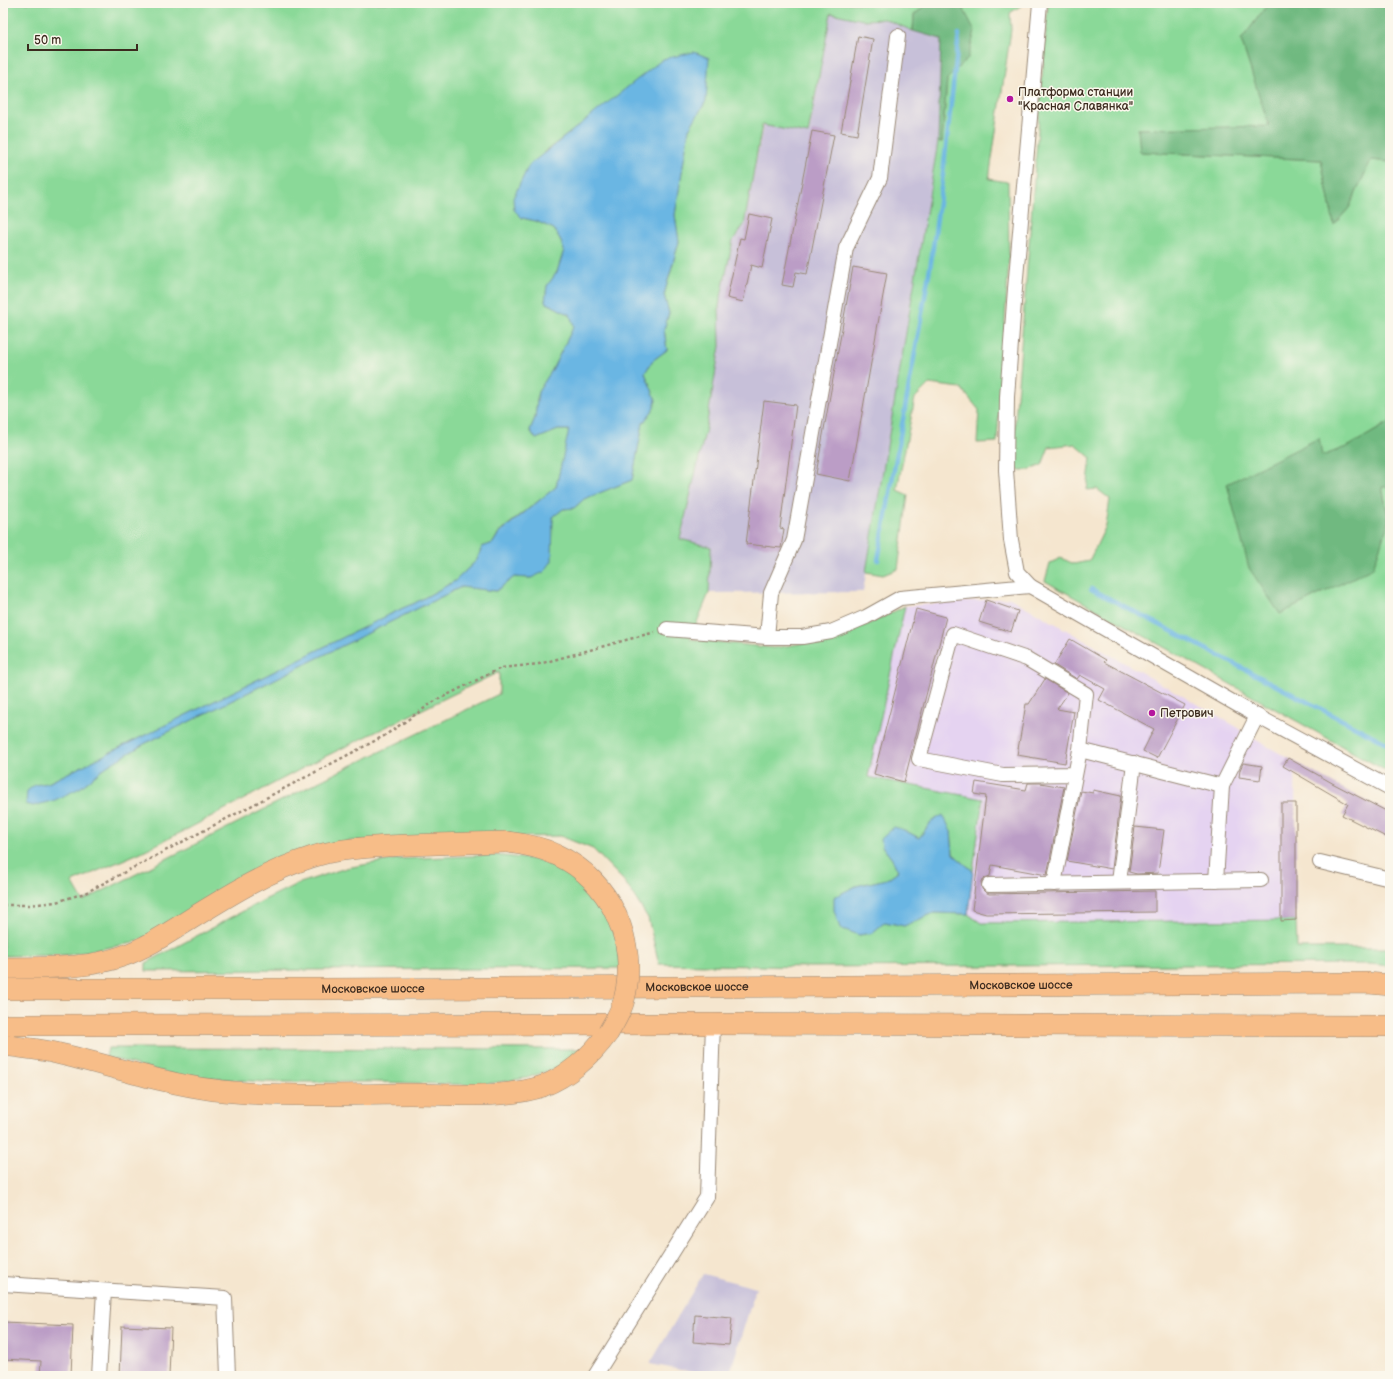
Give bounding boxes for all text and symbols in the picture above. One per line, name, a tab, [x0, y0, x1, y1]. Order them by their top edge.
scale bar	[28, 26, 137, 52]
text: 50 m	[34, 33, 61, 48]
place label: Платформа станции "Красная Славянка"	[1018, 85, 1133, 114]
marker: Платформа станции "Красная Славянка"	[1005, 94, 1015, 104]
place label: Петрович	[1160, 706, 1213, 721]
marker: Петрович	[1147, 708, 1157, 718]
street label: Московское шоссе	[969, 977, 1073, 993]
street label: Московское шоссе	[645, 979, 749, 995]
street label: Московское шоссе	[321, 981, 425, 997]

